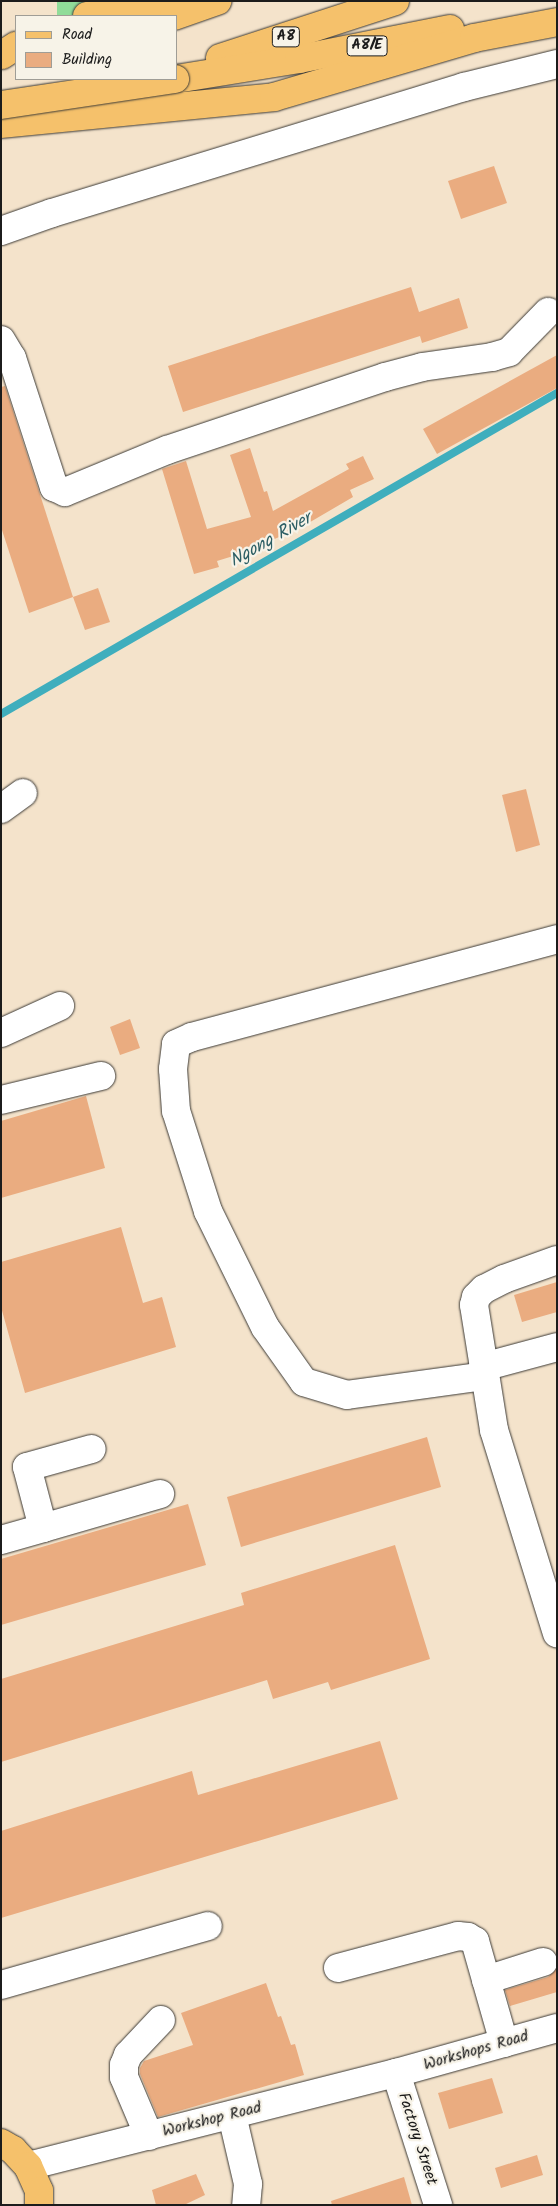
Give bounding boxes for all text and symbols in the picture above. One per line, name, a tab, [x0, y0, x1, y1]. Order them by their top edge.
legend	[15, 15, 178, 80]
text: Road	[62, 23, 92, 47]
road number: A8	[271, 24, 301, 50]
road number: A8/E	[346, 34, 388, 58]
text: Building	[62, 48, 112, 72]
water label: Ngong River	[226, 509, 316, 573]
street label: Workshops Road	[421, 2027, 531, 2075]
street label: Factory Street	[393, 2090, 441, 2188]
street label: Workshop Road	[161, 2098, 263, 2142]

